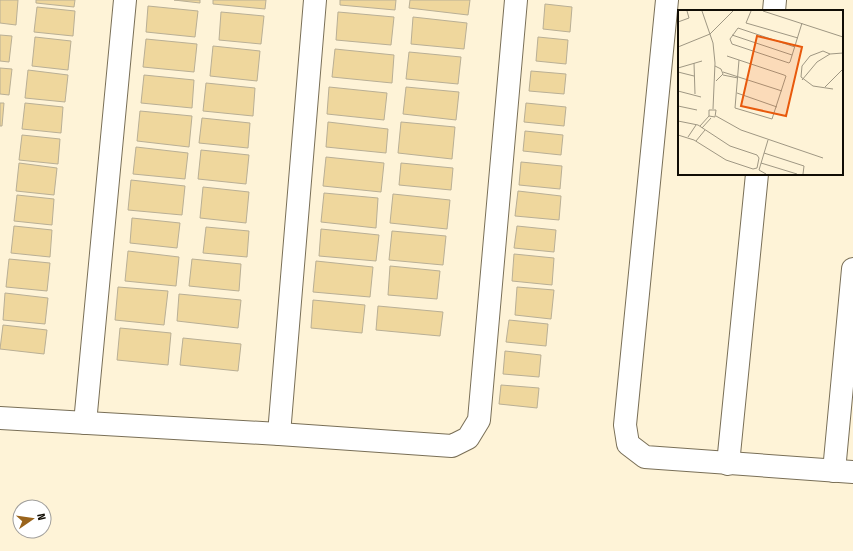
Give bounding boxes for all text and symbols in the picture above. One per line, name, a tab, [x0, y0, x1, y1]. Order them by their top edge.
inset map	[678, 10, 843, 175]
north arrow	[12, 499, 52, 539]
text: N	[34, 512, 48, 522]

